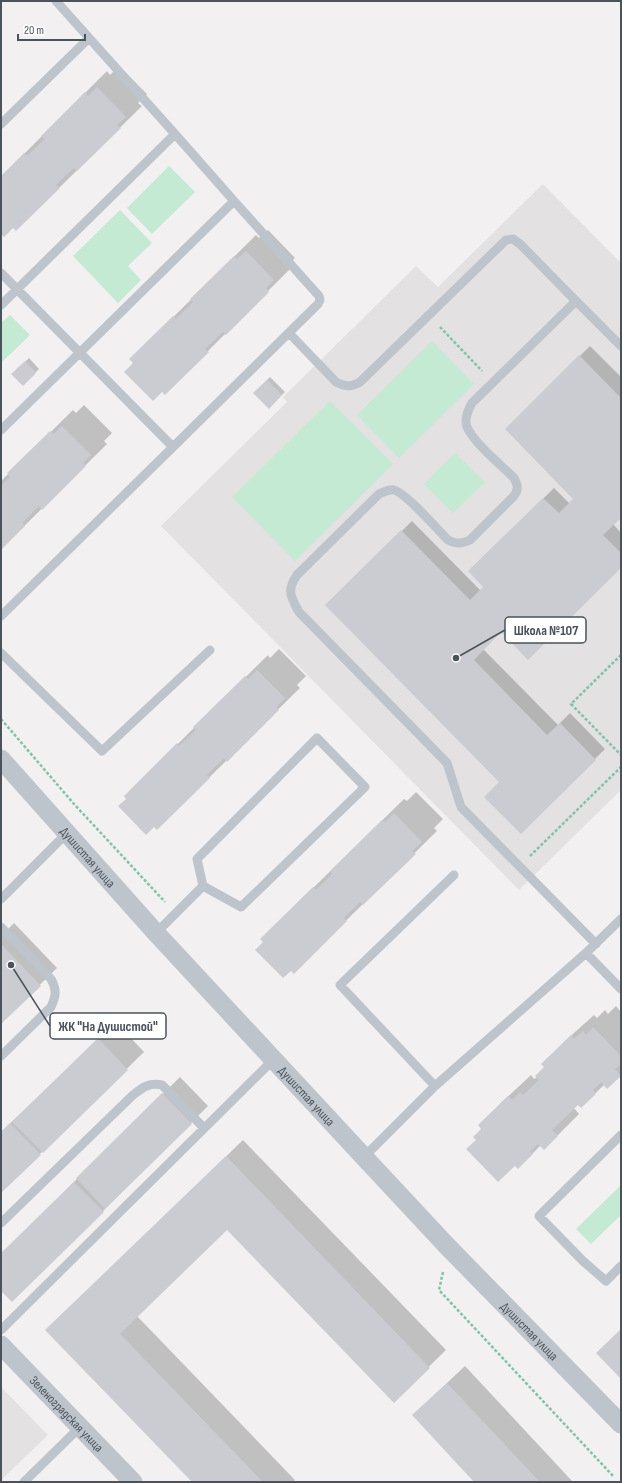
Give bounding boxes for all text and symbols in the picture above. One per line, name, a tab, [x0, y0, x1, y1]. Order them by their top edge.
scale bar	[18, 16, 85, 42]
text: 20 m	[24, 23, 44, 38]
callout: Школа №107	[505, 617, 586, 643]
text: Школа №107	[514, 622, 579, 639]
street label: Душистая улица	[56, 824, 119, 891]
callout: ЖК "На Душистой"	[50, 1013, 166, 1039]
text: ЖК "На Душистой"	[58, 1018, 158, 1035]
street label: Душистая улица	[275, 1063, 338, 1130]
street label: Душистая улица	[497, 1299, 561, 1364]
street label: Зеленоградская улица	[26, 1373, 107, 1456]

